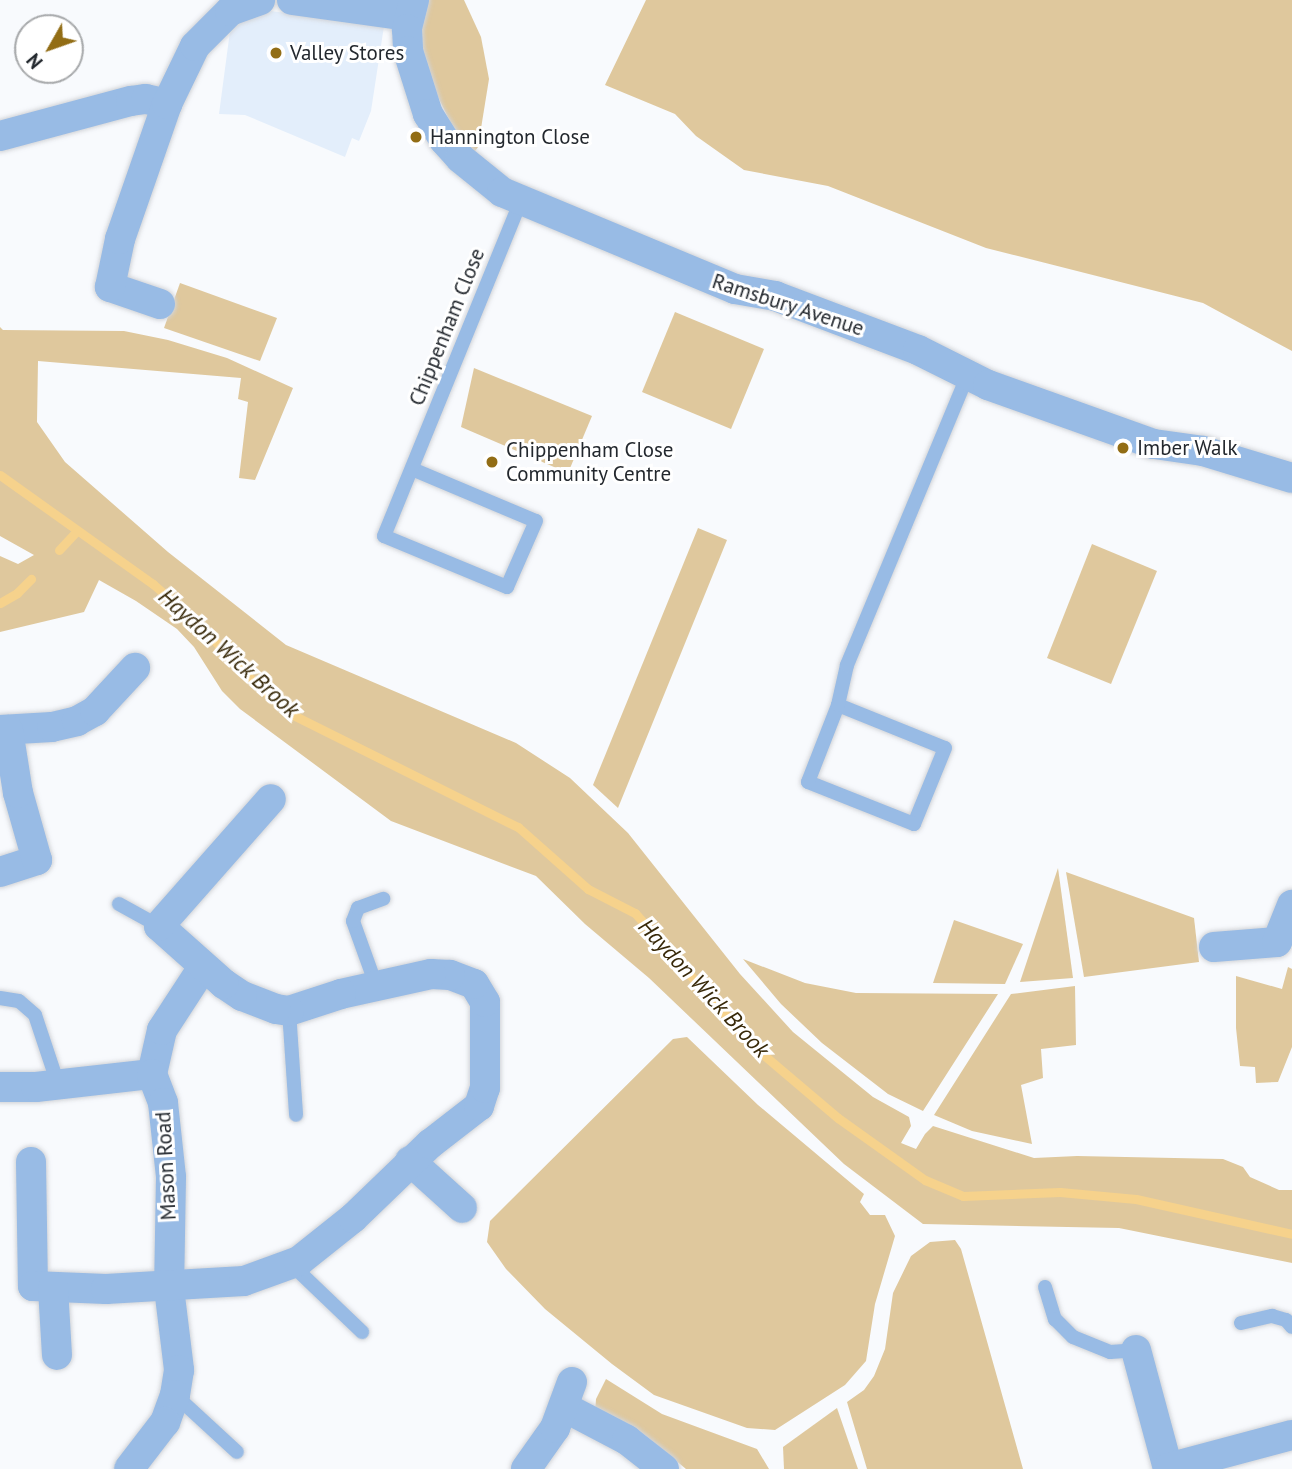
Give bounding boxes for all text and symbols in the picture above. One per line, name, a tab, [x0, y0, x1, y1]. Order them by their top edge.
north arrow	[14, 14, 84, 84]
place label: Valley Stores	[290, 40, 405, 66]
marker: Valley Stores	[268, 45, 284, 61]
text: N	[21, 49, 48, 74]
place label: Hannington Close	[430, 124, 590, 150]
marker: Hannington Close	[408, 129, 424, 145]
street label: Chippenham Close	[404, 245, 490, 409]
street label: Ramsbury Avenue	[708, 268, 868, 342]
place label: Imber Walk	[1137, 435, 1238, 461]
place label: Chippenham Close Community Centre	[506, 437, 673, 487]
marker: Imber Walk	[1115, 440, 1131, 456]
marker: Chippenham Close Community Centre	[484, 454, 500, 470]
water label: Haydon Wick Brook	[153, 582, 305, 724]
water label: Haydon Wick Brook	[632, 913, 776, 1063]
street label: Mason Road	[151, 1111, 181, 1221]

